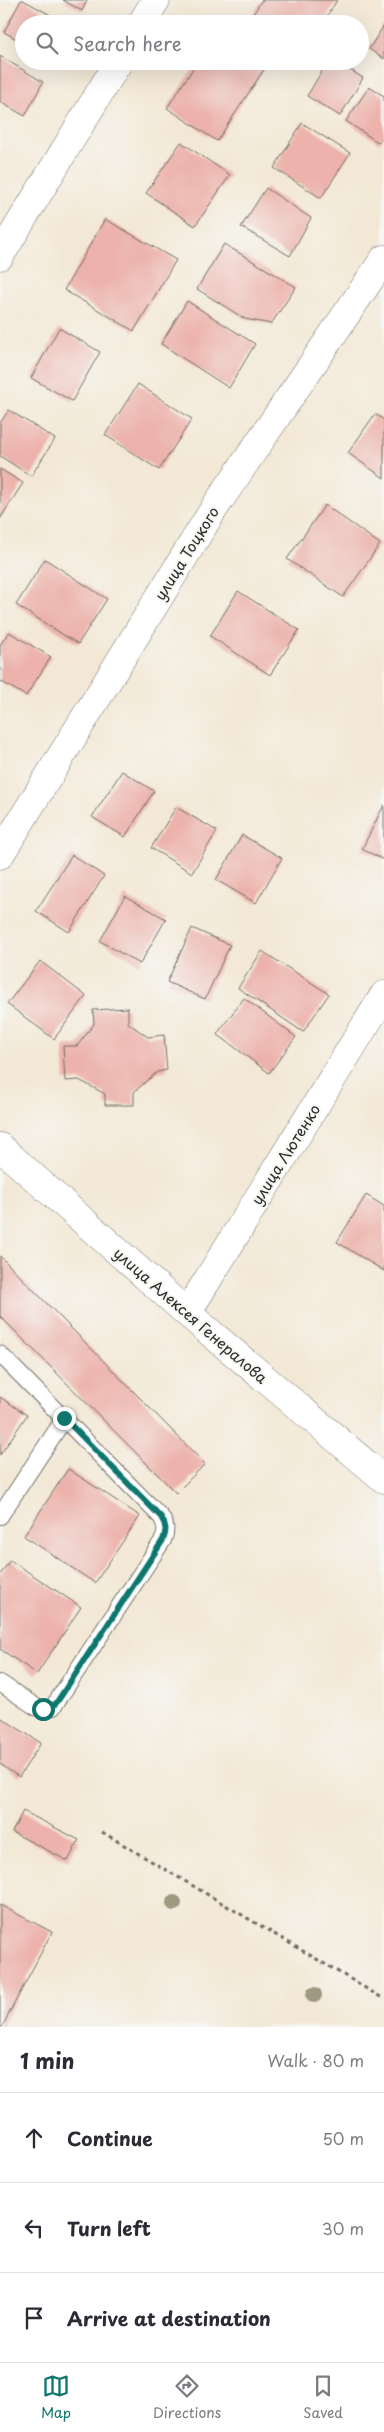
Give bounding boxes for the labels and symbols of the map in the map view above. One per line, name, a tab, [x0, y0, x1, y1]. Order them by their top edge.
street label: улица Тоцкого	[148, 502, 224, 604]
street label: улица Лютенко	[245, 1099, 325, 1209]
street label: улица Алексея Генералова	[109, 1242, 274, 1389]
route end	[53, 1407, 76, 1430]
route start	[32, 1698, 55, 1721]

